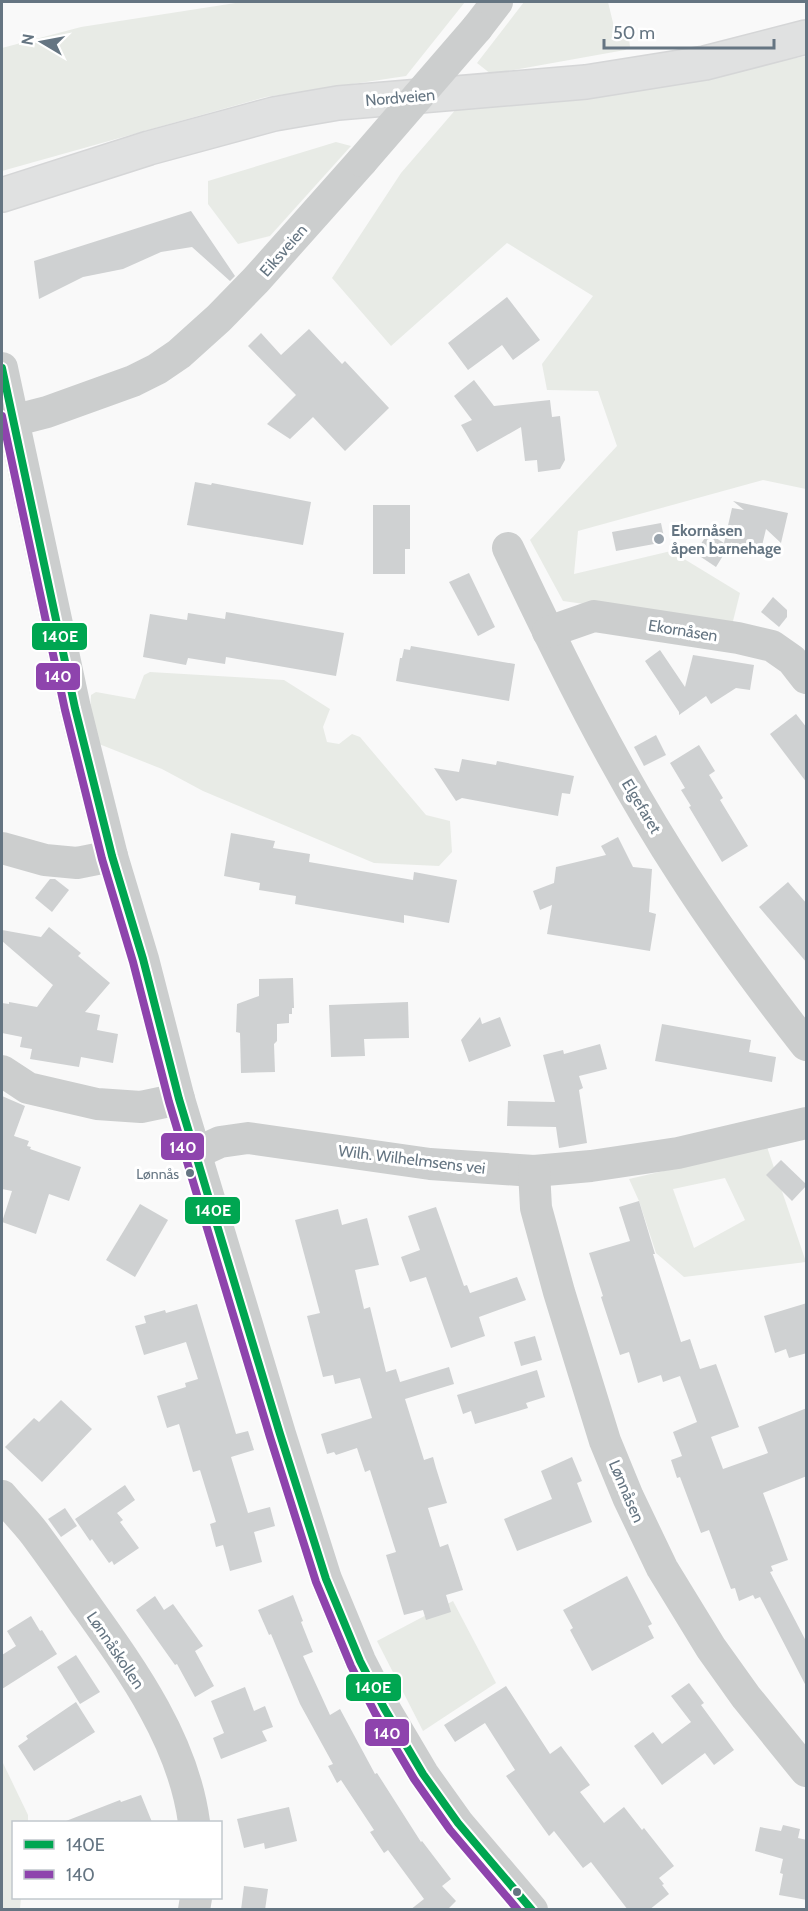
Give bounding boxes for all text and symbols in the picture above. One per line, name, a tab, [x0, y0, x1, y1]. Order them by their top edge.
north arrow	[12, 12, 72, 72]
scale bar	[604, 12, 774, 50]
text: 50 m	[613, 22, 655, 44]
text: N	[17, 32, 38, 47]
street label: Nordveien	[364, 85, 436, 110]
street label: Eiksveien	[256, 220, 311, 280]
place label: Ekornåsen åpen barnehage	[671, 521, 781, 558]
marker: Ekornåsen åpen barnehage	[652, 532, 666, 546]
street label: Ekornåsen	[647, 616, 719, 645]
line badge: 140E	[31, 622, 88, 651]
text: 140E	[42, 627, 78, 646]
line badge: 140	[35, 662, 81, 691]
text: 140	[44, 667, 72, 686]
street label: Elgefaret	[618, 776, 666, 837]
line badge: 140	[160, 1132, 205, 1161]
text: 140	[169, 1138, 197, 1157]
street label: Wilh. Wilhelmsens vei	[337, 1141, 487, 1178]
place label: Lønnås	[136, 1165, 179, 1183]
marker: Lønnås	[184, 1167, 196, 1179]
line badge: 140E	[184, 1196, 241, 1225]
text: 140E	[195, 1201, 231, 1220]
street label: Lønnåsen	[605, 1457, 648, 1525]
street label: Lønnåskollen	[83, 1608, 148, 1693]
line badge: 140E	[345, 1673, 402, 1702]
text: 140E	[355, 1678, 391, 1697]
line badge: 140	[364, 1718, 410, 1747]
text: 140	[373, 1724, 401, 1743]
legend	[12, 1821, 222, 1899]
text: 140E	[66, 1834, 105, 1856]
text: 140	[66, 1864, 95, 1886]
unlabelled marker	[511, 1886, 523, 1898]

